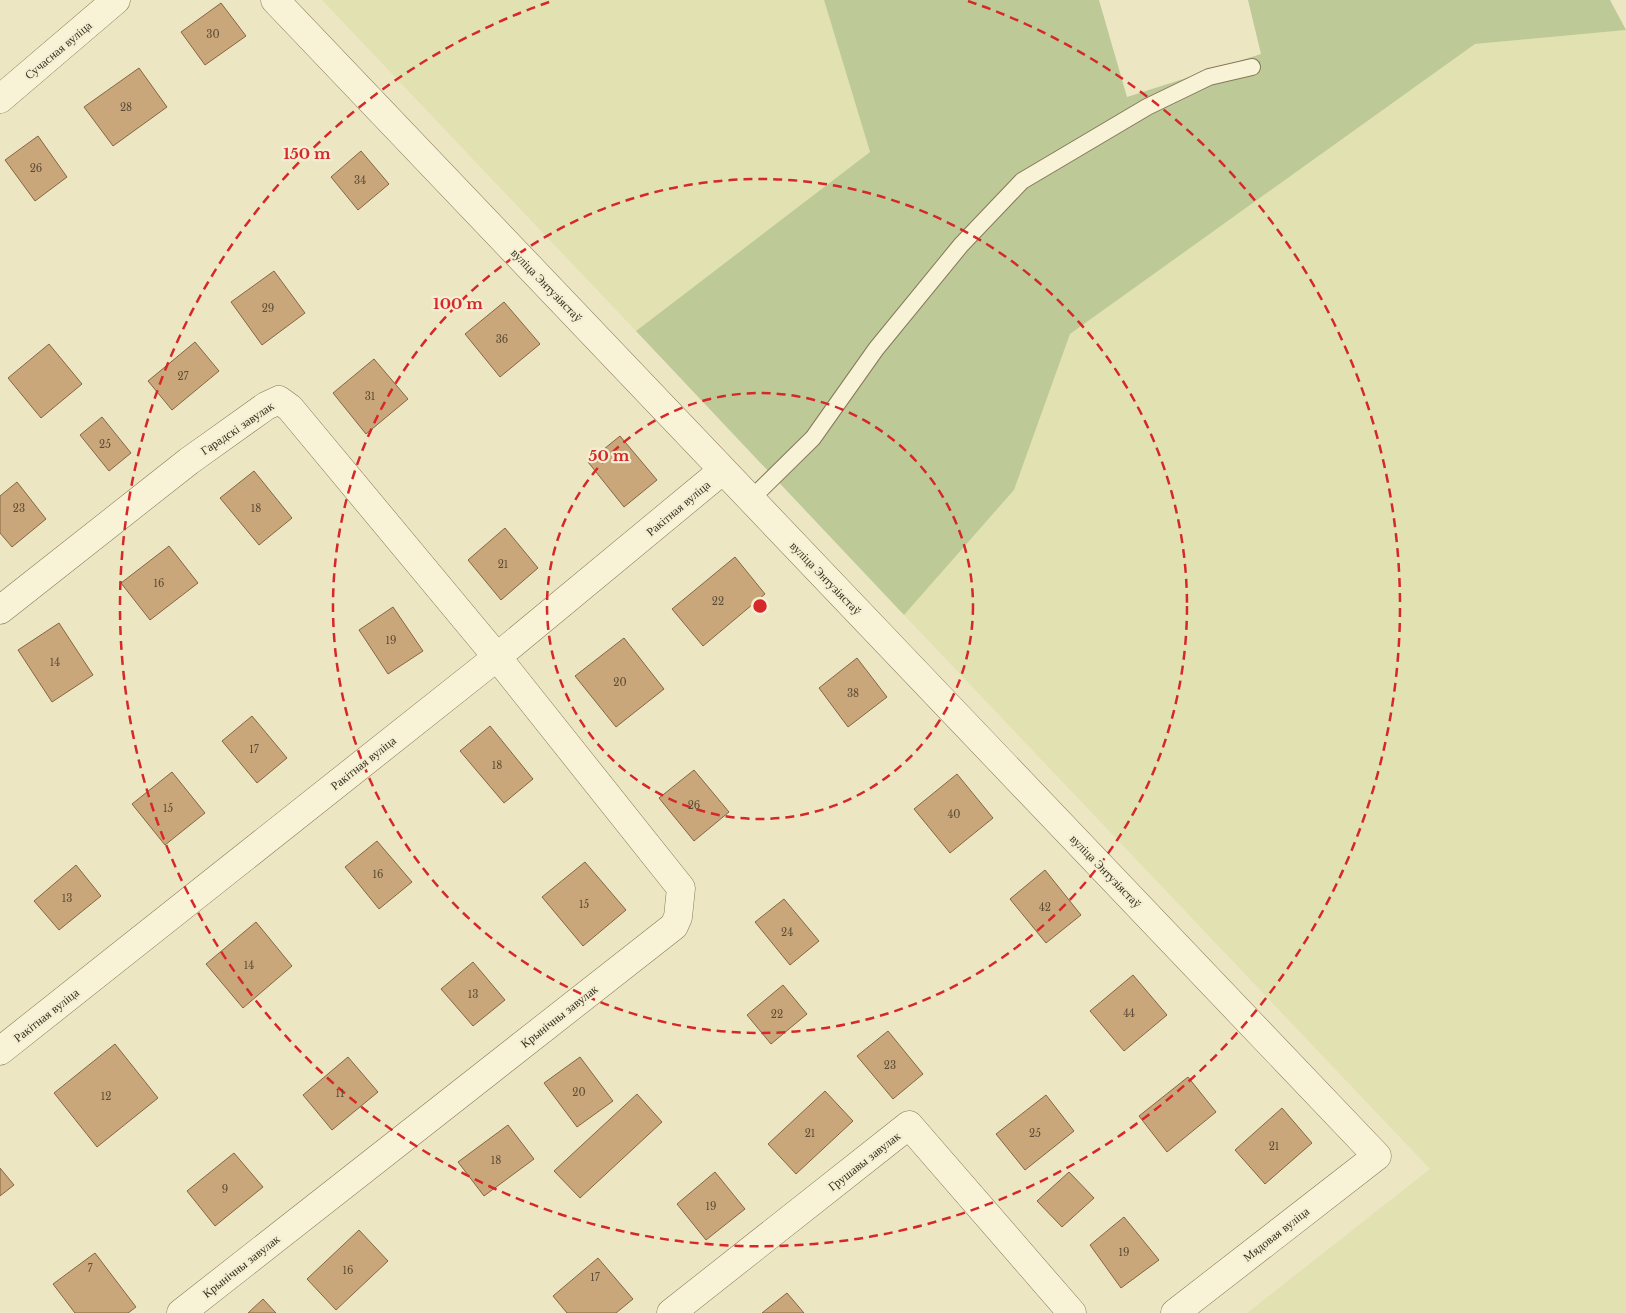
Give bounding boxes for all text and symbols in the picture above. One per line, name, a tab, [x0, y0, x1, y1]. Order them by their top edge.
street label: Сучасная вуліца	[21, 17, 95, 82]
house number: 30	[206, 28, 220, 41]
house number: 28	[120, 101, 132, 114]
text: 150 m	[283, 144, 331, 163]
house number: 26	[30, 162, 42, 175]
house number: 34	[354, 174, 366, 187]
street label: вуліца Энтузіястаў	[508, 245, 586, 325]
text: 100 m	[433, 294, 483, 313]
house number: 29	[262, 302, 274, 315]
house number: 36	[496, 333, 508, 346]
house number: 27	[177, 370, 190, 383]
house number: 31	[365, 390, 375, 403]
street label: Гарадскі завулак	[197, 398, 277, 458]
house number: 25	[99, 438, 111, 451]
text: 50 m	[589, 446, 630, 465]
street label: Ракітная вуліца	[643, 476, 714, 539]
house number: 23	[13, 502, 25, 515]
house number: 18	[251, 502, 261, 515]
street label: вуліца Энтузіястаў	[787, 538, 865, 618]
house number: 21	[498, 558, 508, 571]
house number: 16	[154, 577, 164, 590]
house number: 22	[712, 595, 724, 608]
centre of rings	[751, 597, 769, 615]
house number: 19	[386, 634, 396, 647]
house number: 14	[50, 656, 60, 669]
house number: 20	[613, 676, 627, 689]
house number: 38	[847, 687, 859, 700]
street label: Ракітная вуліца	[327, 732, 399, 793]
house number: 17	[249, 743, 260, 756]
house number: 18	[492, 759, 502, 772]
house number: 26	[688, 799, 700, 812]
house number: 15	[163, 802, 173, 815]
house number: 40	[948, 808, 961, 821]
street label: вуліца Энтузіястаў	[1067, 831, 1145, 911]
house number: 16	[373, 868, 383, 881]
house number: 13	[62, 892, 72, 905]
house number: 15	[579, 898, 589, 911]
house number: 42	[1039, 901, 1051, 914]
house number: 24	[781, 926, 793, 939]
house number: 14	[244, 959, 254, 972]
street label: Крынічны завулак	[517, 981, 601, 1051]
street label: Ракітная вуліца	[10, 984, 82, 1045]
house number: 13	[468, 988, 478, 1001]
house number: 44	[1123, 1007, 1135, 1020]
house number: 22	[771, 1008, 783, 1021]
house number: 23	[884, 1059, 896, 1072]
house number: 20	[572, 1086, 586, 1099]
house number: 11	[336, 1087, 344, 1100]
house number: 12	[101, 1090, 111, 1103]
house number: 21	[805, 1127, 815, 1140]
house number: 25	[1029, 1127, 1041, 1140]
street label: Грушавы завулак	[825, 1128, 903, 1194]
house number: 21	[1269, 1140, 1279, 1153]
house number: 18	[491, 1154, 501, 1167]
house number: 9	[222, 1183, 228, 1196]
house number: 19	[706, 1200, 716, 1213]
street label: Мядовая вуліца	[1240, 1203, 1313, 1265]
street label: Крынічны завулак	[199, 1231, 283, 1301]
house number: 19	[1119, 1246, 1129, 1259]
house number: 7	[87, 1262, 93, 1275]
house number: 16	[343, 1264, 353, 1277]
house number: 17	[590, 1271, 601, 1284]

